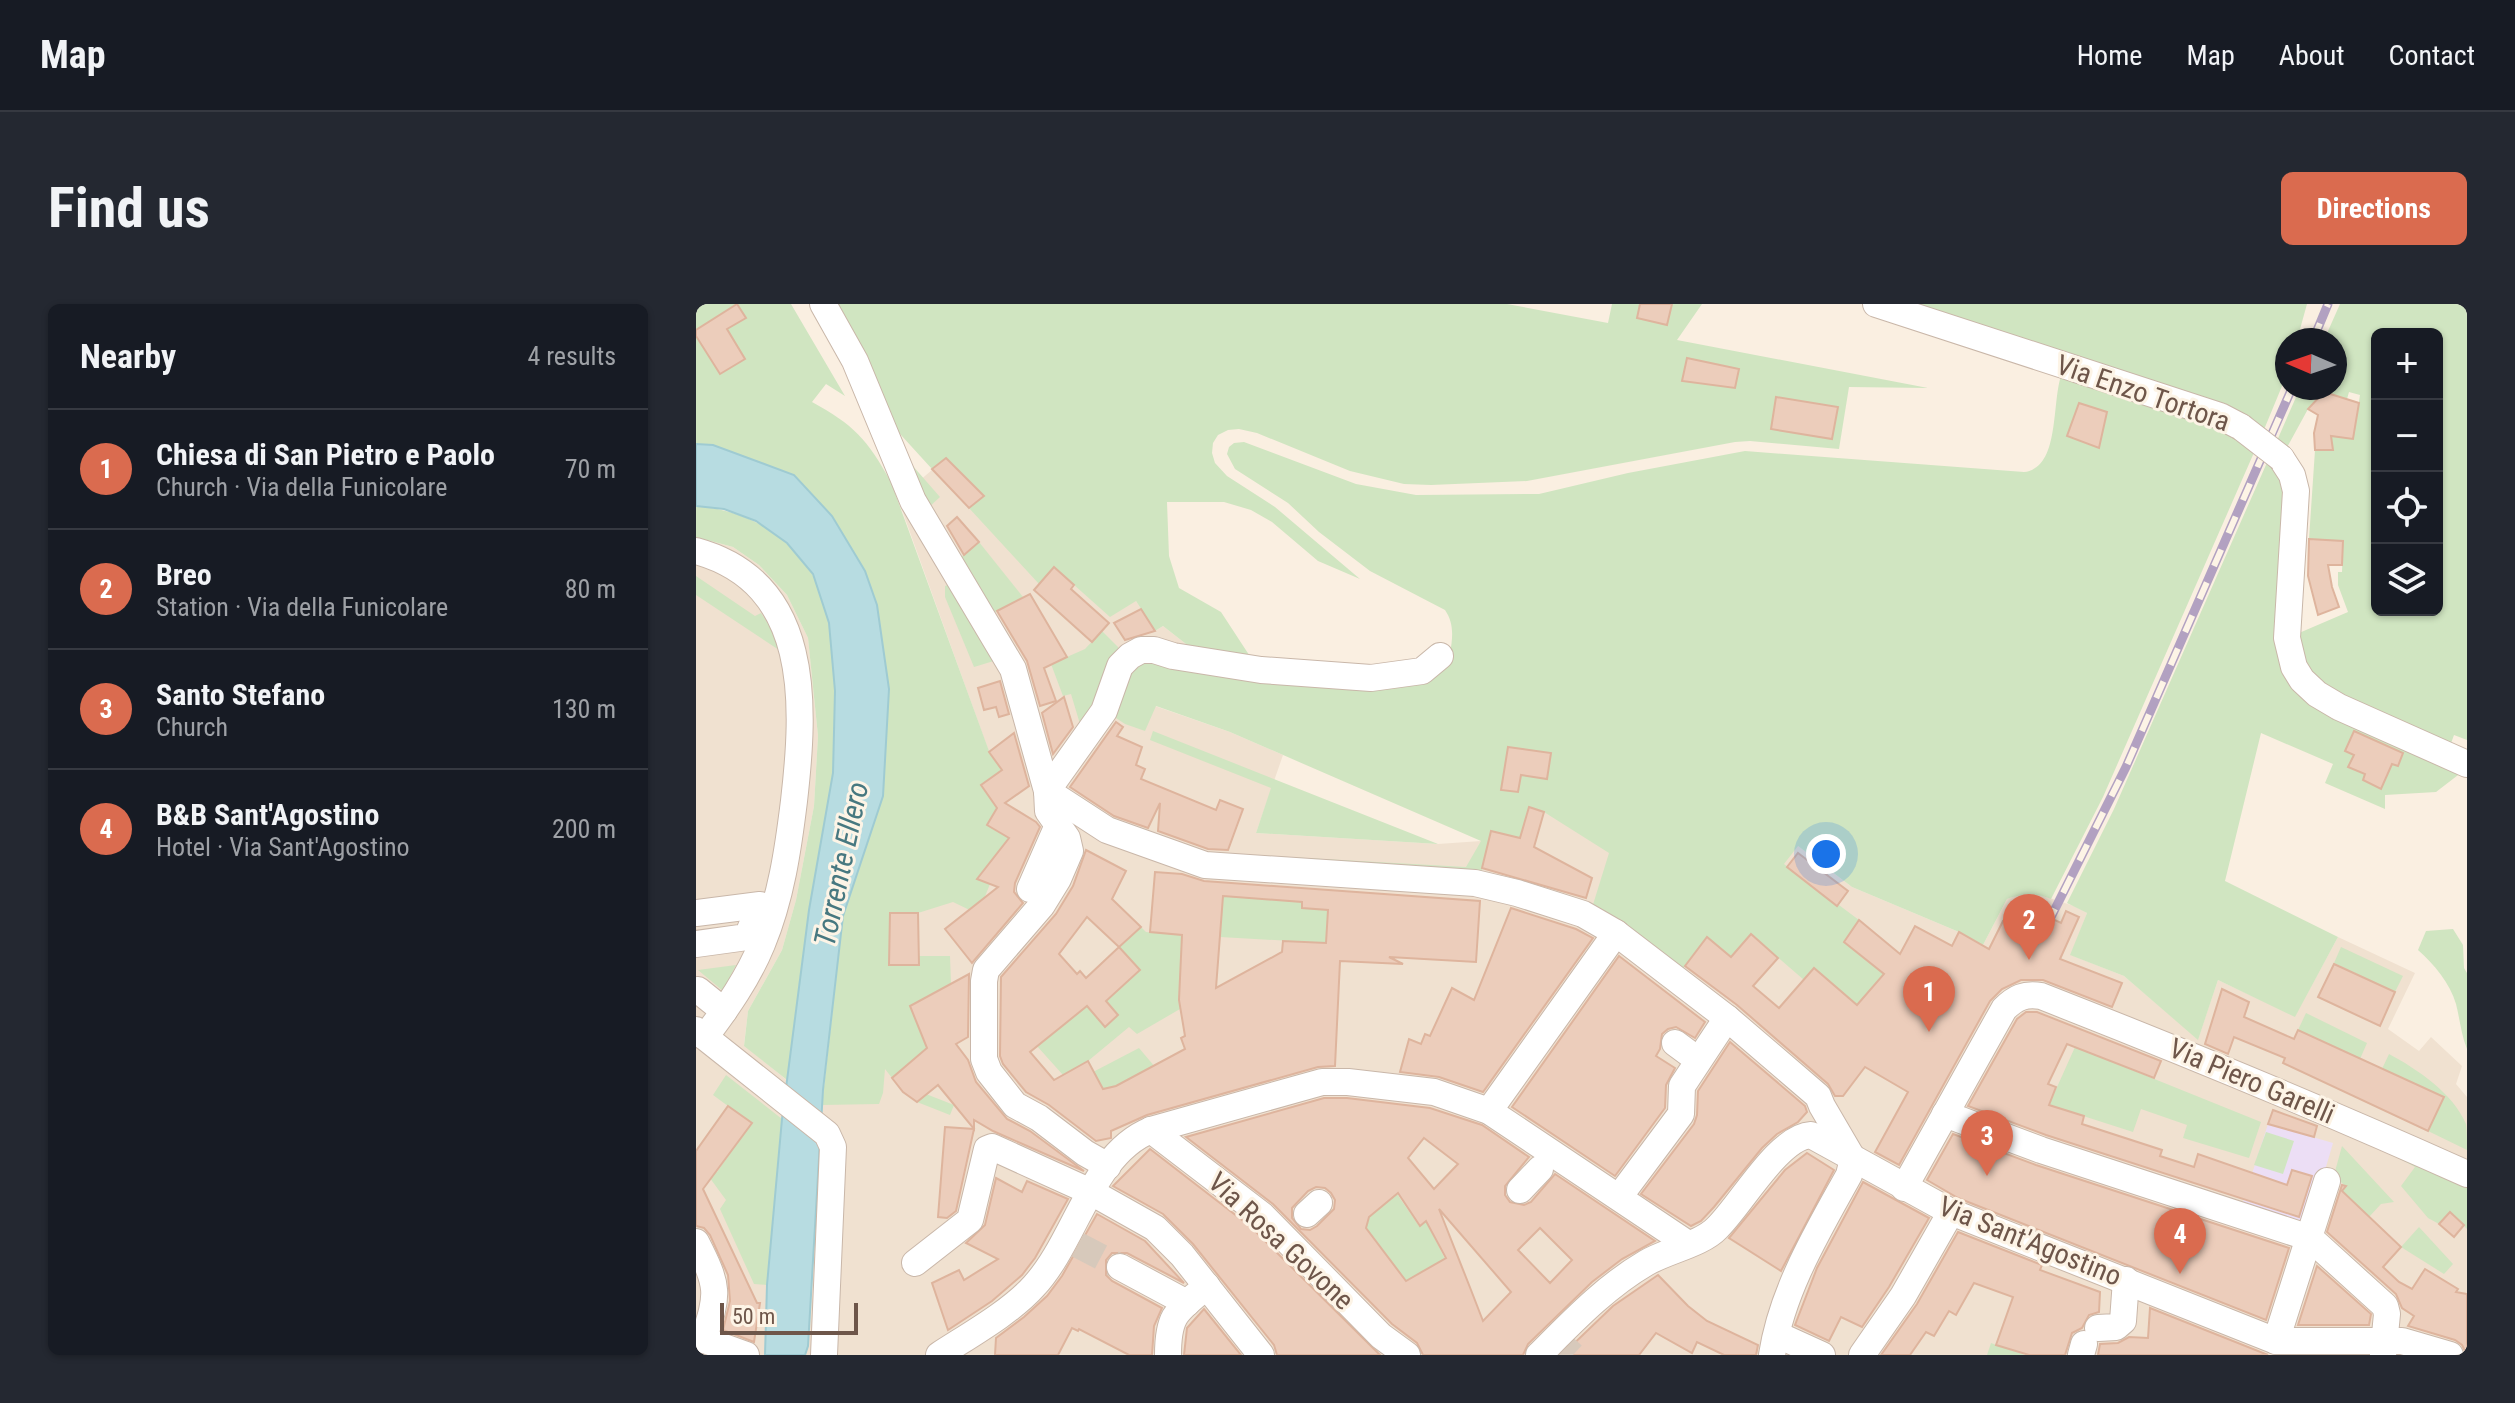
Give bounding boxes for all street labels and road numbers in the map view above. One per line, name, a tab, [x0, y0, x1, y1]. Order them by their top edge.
street label: Via Enzo Tortora	[2052, 348, 2234, 438]
street label: Via Piero Garelli	[2164, 1031, 2340, 1131]
street label: Via Rosa Govone	[1202, 1165, 1360, 1317]
street label: Via Sant'Agostino	[1934, 1189, 2126, 1293]

